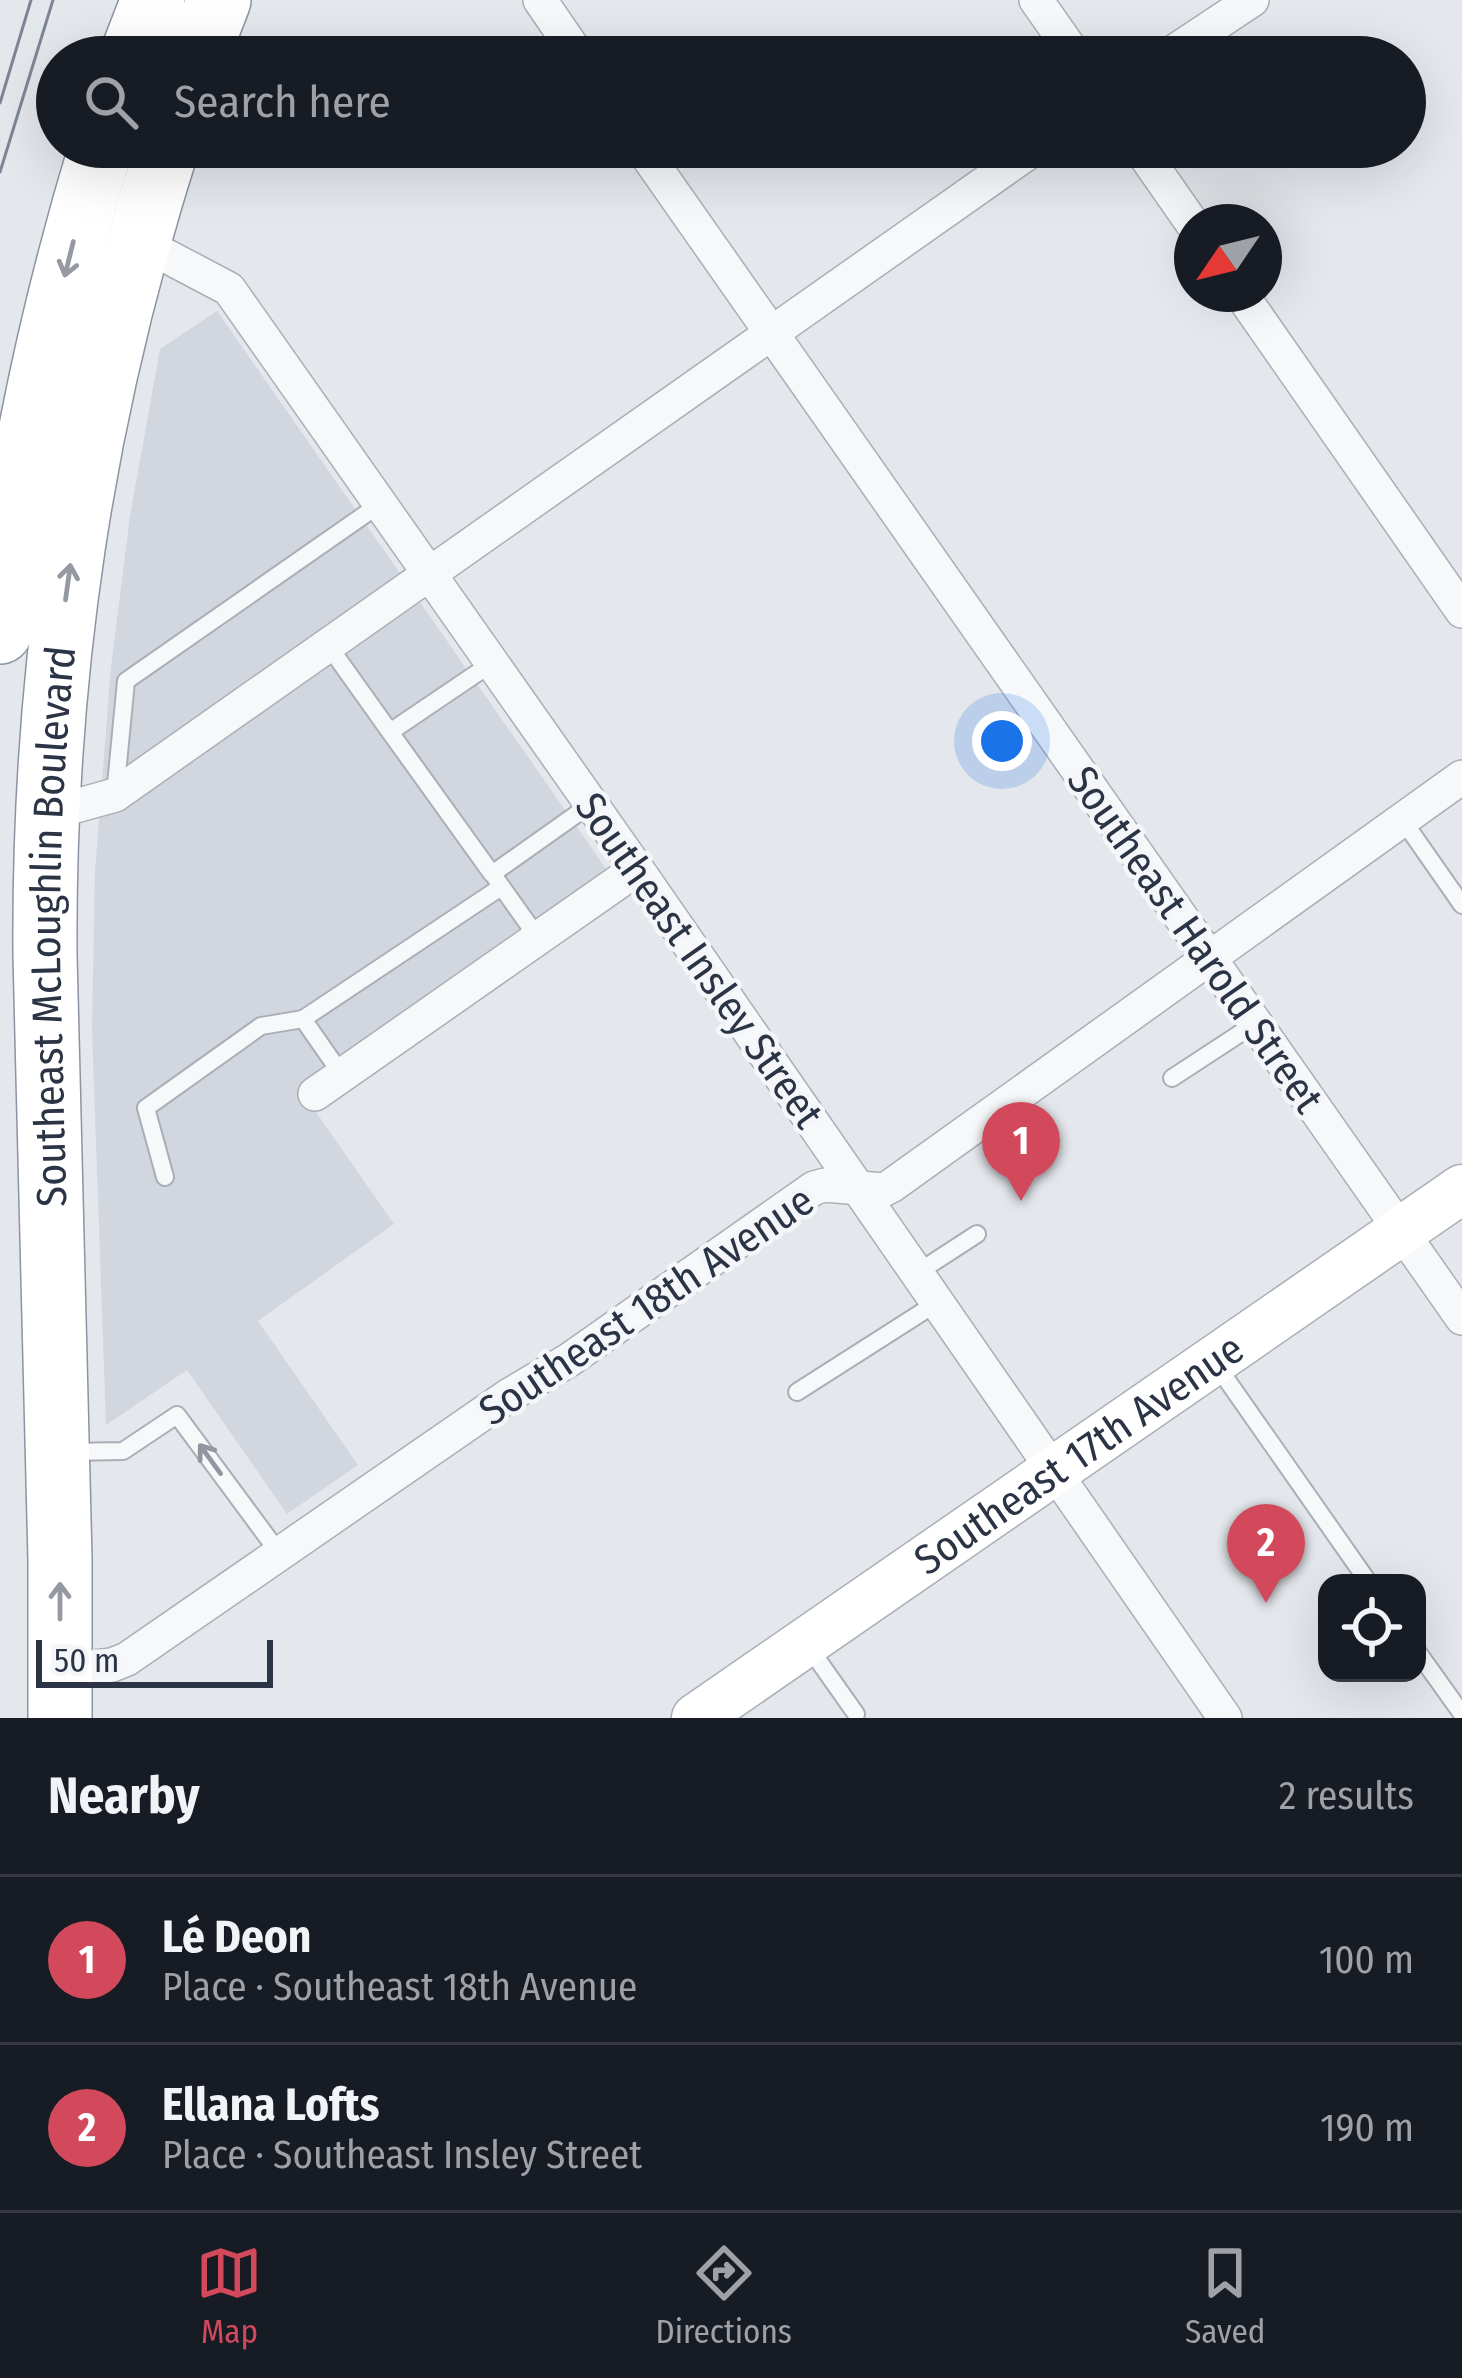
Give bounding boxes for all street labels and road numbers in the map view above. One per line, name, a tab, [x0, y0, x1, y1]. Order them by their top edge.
street label: Southeast McLoughlin Boulevard	[21, 643, 86, 1207]
street label: Southeast Harold Street	[1057, 757, 1334, 1123]
street label: Southeast Insley Street	[565, 783, 834, 1138]
street label: Southeast 18th Avenue	[470, 1175, 823, 1436]
street label: Southeast 17th Avenue	[905, 1324, 1253, 1586]

